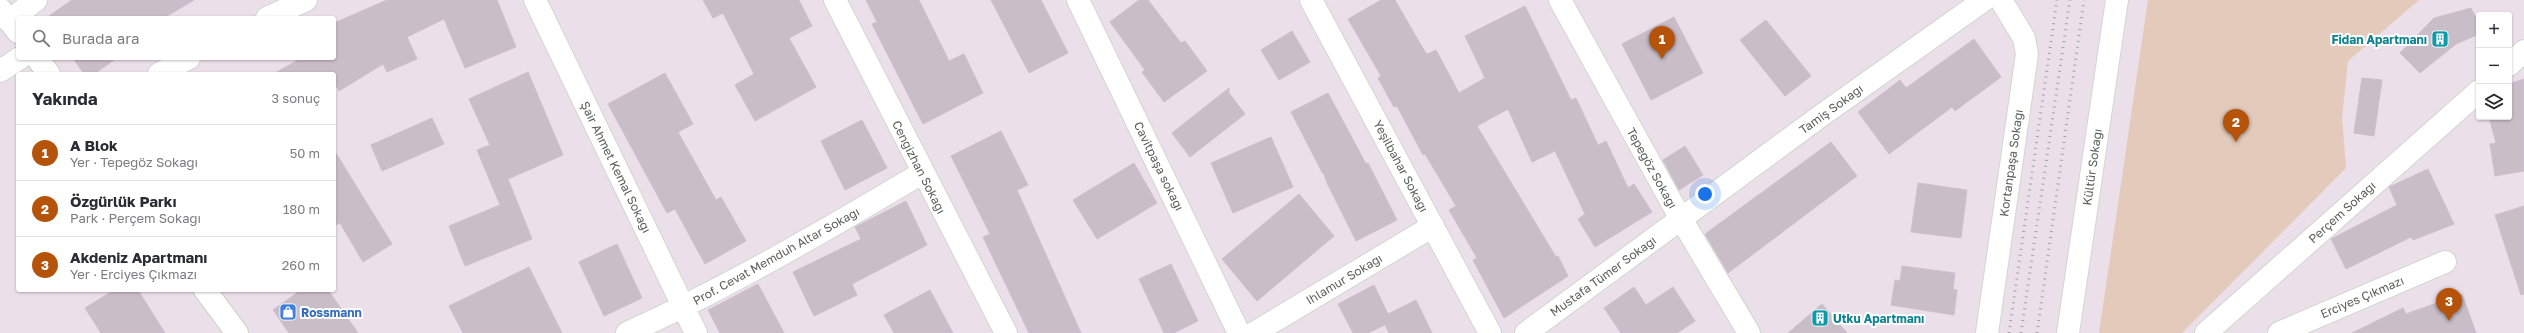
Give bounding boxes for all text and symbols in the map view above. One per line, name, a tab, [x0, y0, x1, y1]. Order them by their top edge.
map controls	[2476, 12, 2512, 120]
button: +	[2476, 12, 2512, 48]
search box	[16, 16, 336, 60]
pin: 1	[1649, 26, 1675, 59]
icon: search	[30, 27, 52, 49]
text: Burada ara	[62, 29, 139, 47]
building icon: Fidan Apartmanı	[2430, 29, 2450, 49]
place label: Fidan Apartmanı	[2331, 32, 2427, 47]
button: −	[2476, 48, 2512, 84]
street label: Tamiş Sokağı	[1796, 81, 1866, 137]
button: layers	[2476, 84, 2512, 120]
text: Yakında	[32, 88, 98, 109]
text: 3 sonuç	[272, 90, 320, 106]
street label: Şair Ahmet Kemal Sokağı	[578, 99, 654, 235]
street label: Kortanpaşa Sokağı	[1996, 108, 2026, 218]
pin: 2	[2223, 109, 2249, 142]
street label: Yeşilbahar Sokağı	[1370, 117, 1432, 215]
street label: Cengizhan Sokağı	[889, 118, 949, 216]
street label: Cavitpaşa sokağı	[1131, 119, 1187, 213]
street label: Tepegöz Sokağı	[1624, 125, 1680, 211]
street label: Kültür Sokağı	[2079, 128, 2105, 206]
text: A Blok	[70, 136, 118, 154]
text: 1	[42, 145, 48, 161]
text: 50 m	[290, 145, 320, 161]
text: Yer · Tepegöz Sokağı	[70, 154, 198, 170]
street label: Perçem Sokağı	[2305, 178, 2379, 246]
your location	[1695, 184, 1715, 204]
text: Özgürlük Parkı	[70, 192, 177, 210]
text: 2	[41, 201, 49, 217]
text: 180 m	[283, 201, 320, 217]
street label: Prof. Cevat Memduh Altar Sokağı	[690, 204, 862, 308]
text: Park · Perçem Sokağı	[70, 210, 201, 226]
street label: Mustafa Tümer Sokağı	[1547, 232, 1659, 320]
text: Akdeniz Apartmanı	[70, 248, 207, 266]
street label: Ihlamur Sokağı	[1303, 250, 1385, 308]
text: 3	[41, 257, 49, 273]
text: 260 m	[282, 257, 320, 273]
text: Yer · Erciyes Çıkmazı	[70, 266, 197, 282]
street label: Erciyes Çıkmazı	[2318, 273, 2406, 321]
pin: 3	[2436, 288, 2462, 321]
shop icon: Rossmann	[278, 302, 298, 322]
place label: Rossmann	[301, 305, 362, 320]
building icon: Utku Apartmanı	[1810, 308, 1830, 328]
place label: Utku Apartmanı	[1833, 311, 1924, 326]

